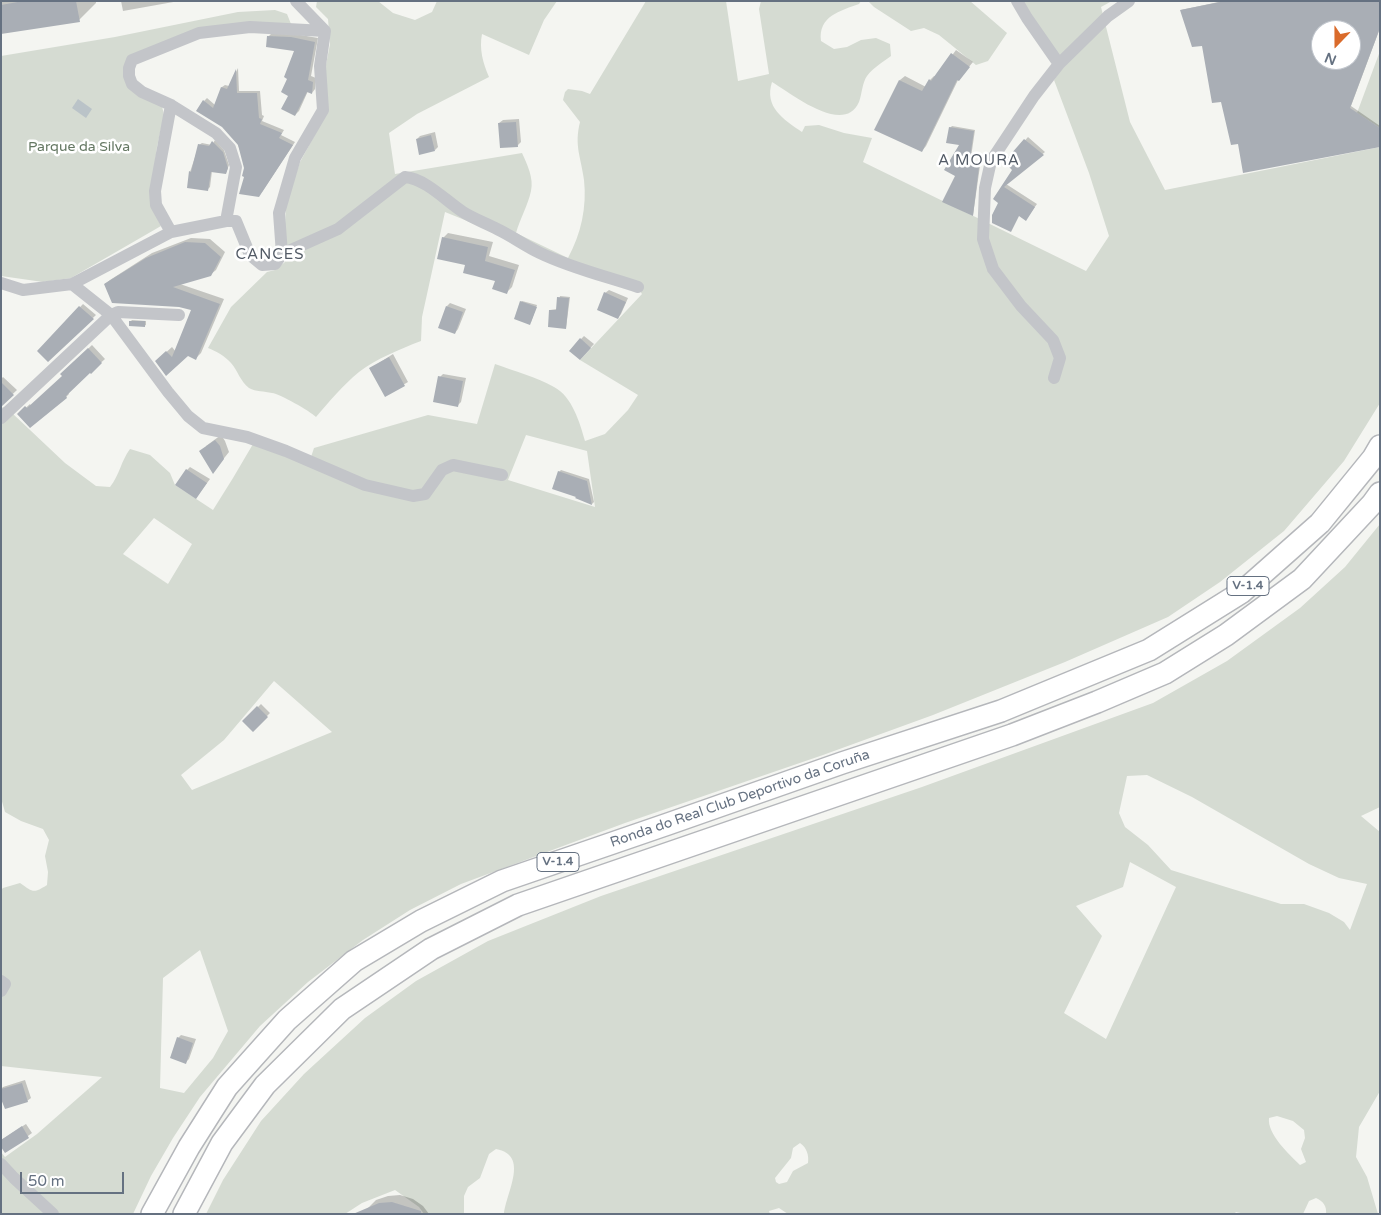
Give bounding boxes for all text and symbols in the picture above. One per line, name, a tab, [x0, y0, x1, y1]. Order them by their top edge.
north arrow	[1311, 20, 1361, 70]
text: N	[1322, 48, 1339, 68]
park label: Parque da Silva	[28, 139, 130, 155]
district label: A MOURA	[937, 152, 1021, 170]
district label: CANCES	[235, 246, 305, 264]
road number: V-1.4	[1227, 576, 1269, 596]
street label: Ronda do Real Club Deportivo da Coruña	[608, 747, 872, 851]
road number: V-1.4	[537, 852, 579, 872]
scale bar	[22, 1162, 126, 1194]
text: 50 m	[28, 1172, 65, 1190]

